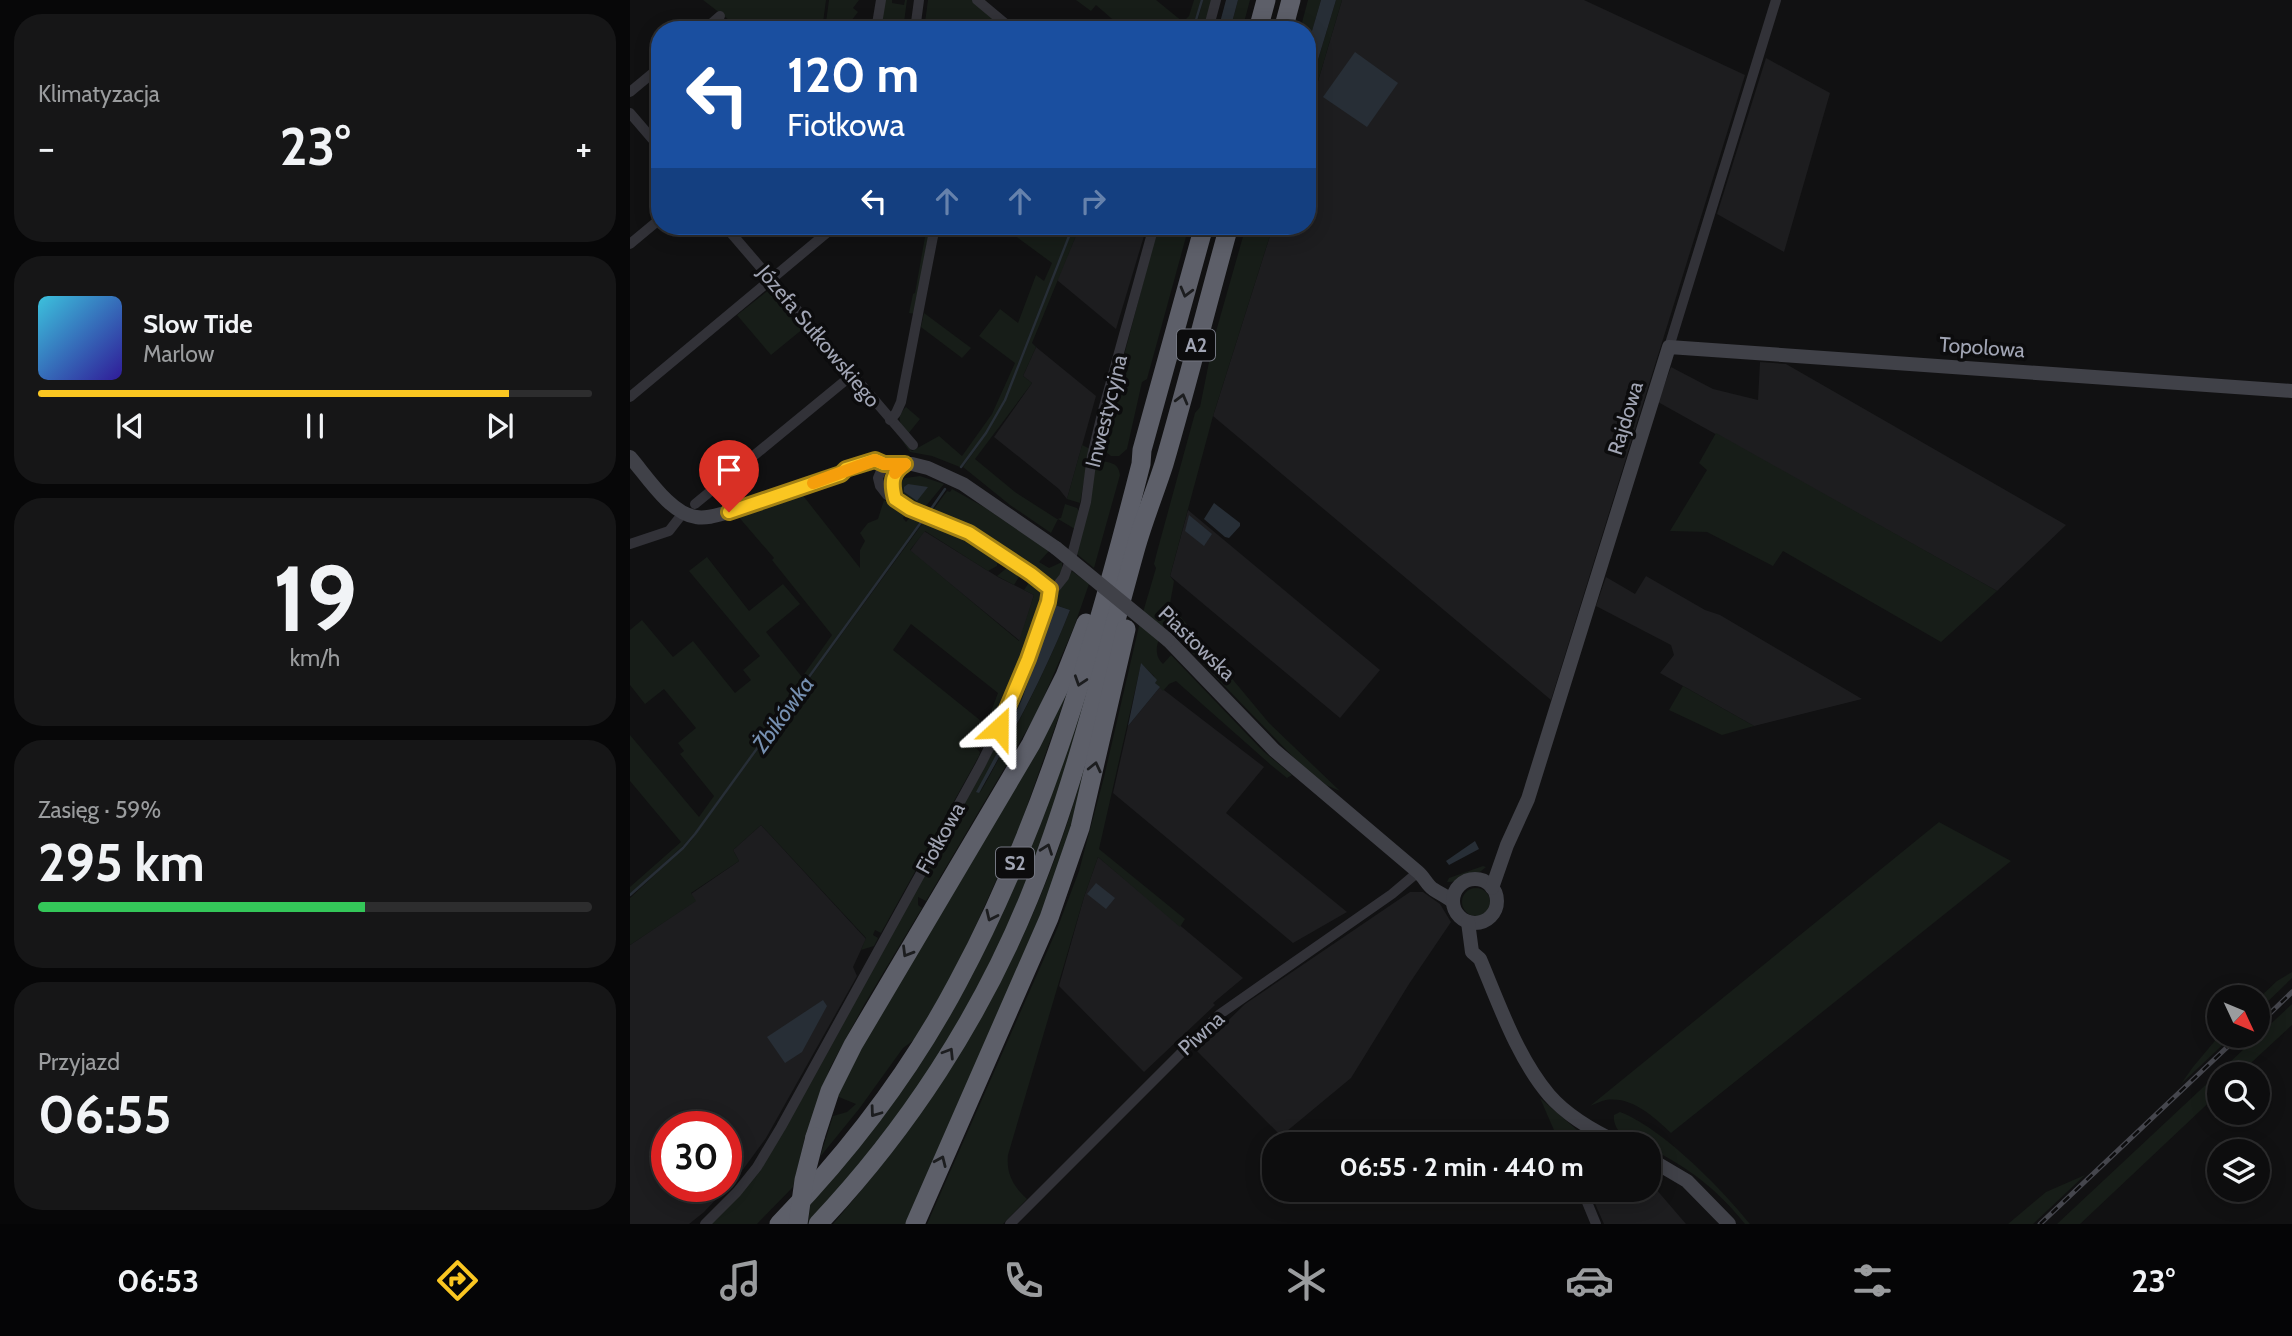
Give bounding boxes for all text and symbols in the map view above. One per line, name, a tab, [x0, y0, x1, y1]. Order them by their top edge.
text: 120 m	[787, 45, 919, 104]
icon: left	[672, 49, 763, 140]
text: Klimatyzacja	[38, 80, 160, 108]
text: Fiołkowa	[787, 105, 905, 144]
text: 23°	[280, 115, 350, 178]
text: −	[38, 124, 55, 171]
text: +	[575, 124, 592, 171]
icon: left	[855, 182, 893, 220]
icon: ahead	[928, 182, 966, 220]
icon: ahead	[1001, 182, 1039, 220]
icon: right	[1074, 182, 1112, 220]
street label: Józefa Sułkowskiego	[752, 259, 886, 412]
one-way arrow	[1179, 285, 1194, 297]
text: Slow Tide	[143, 308, 253, 340]
road number: A2	[1177, 330, 1215, 360]
street label: Topolowa	[1938, 332, 2026, 362]
text: Marlow	[143, 340, 214, 368]
street label: Inwestycyjna	[1080, 352, 1133, 470]
street label: Rajdowa	[1602, 378, 1649, 458]
one-way arrow	[1173, 393, 1188, 405]
icon: previous	[111, 407, 149, 445]
icon: pause	[296, 407, 334, 445]
icon: next	[481, 407, 519, 445]
pin	[699, 440, 759, 512]
icon: arrive	[710, 451, 748, 489]
text: 19	[273, 543, 357, 654]
street label: Piastowska	[1153, 600, 1241, 686]
text: km/h	[290, 644, 340, 672]
water label: Żbikówka	[746, 671, 820, 758]
one-way arrow	[1074, 675, 1089, 687]
position arrow	[962, 691, 1036, 765]
one-way arrow	[1087, 761, 1101, 773]
text: Zasięg · 59%	[38, 796, 161, 824]
street label: Fiołkowa	[910, 798, 970, 878]
text: 295 km	[38, 831, 205, 894]
one-way arrow	[1039, 843, 1053, 855]
road number: S2	[996, 848, 1034, 878]
one-way arrow	[985, 909, 999, 922]
one-way arrow	[902, 945, 915, 958]
north arrow	[2207, 985, 2270, 1048]
map controls	[2207, 985, 2270, 1202]
street label: Piwna	[1173, 1006, 1229, 1060]
text: Przyjazd	[38, 1048, 120, 1076]
one-way arrow	[941, 1048, 954, 1061]
button: search	[2207, 1062, 2270, 1125]
text: 06:55	[38, 1083, 171, 1146]
one-way arrow	[871, 1104, 883, 1116]
speed limit sign: 30	[651, 1111, 742, 1202]
button: layers	[2207, 1139, 2270, 1202]
text: 06:55 · 2 min · 440 m	[1339, 1151, 1584, 1183]
one-way arrow	[933, 1156, 947, 1168]
icon: directions	[433, 1256, 482, 1305]
icon: music	[716, 1256, 765, 1305]
icon: phone	[999, 1256, 1048, 1305]
icon: climate	[1282, 1256, 1331, 1305]
icon: car	[1565, 1256, 1614, 1305]
icon: filters	[1848, 1256, 1897, 1305]
text: 06:53	[117, 1261, 199, 1300]
text: 23°	[2131, 1261, 2175, 1300]

